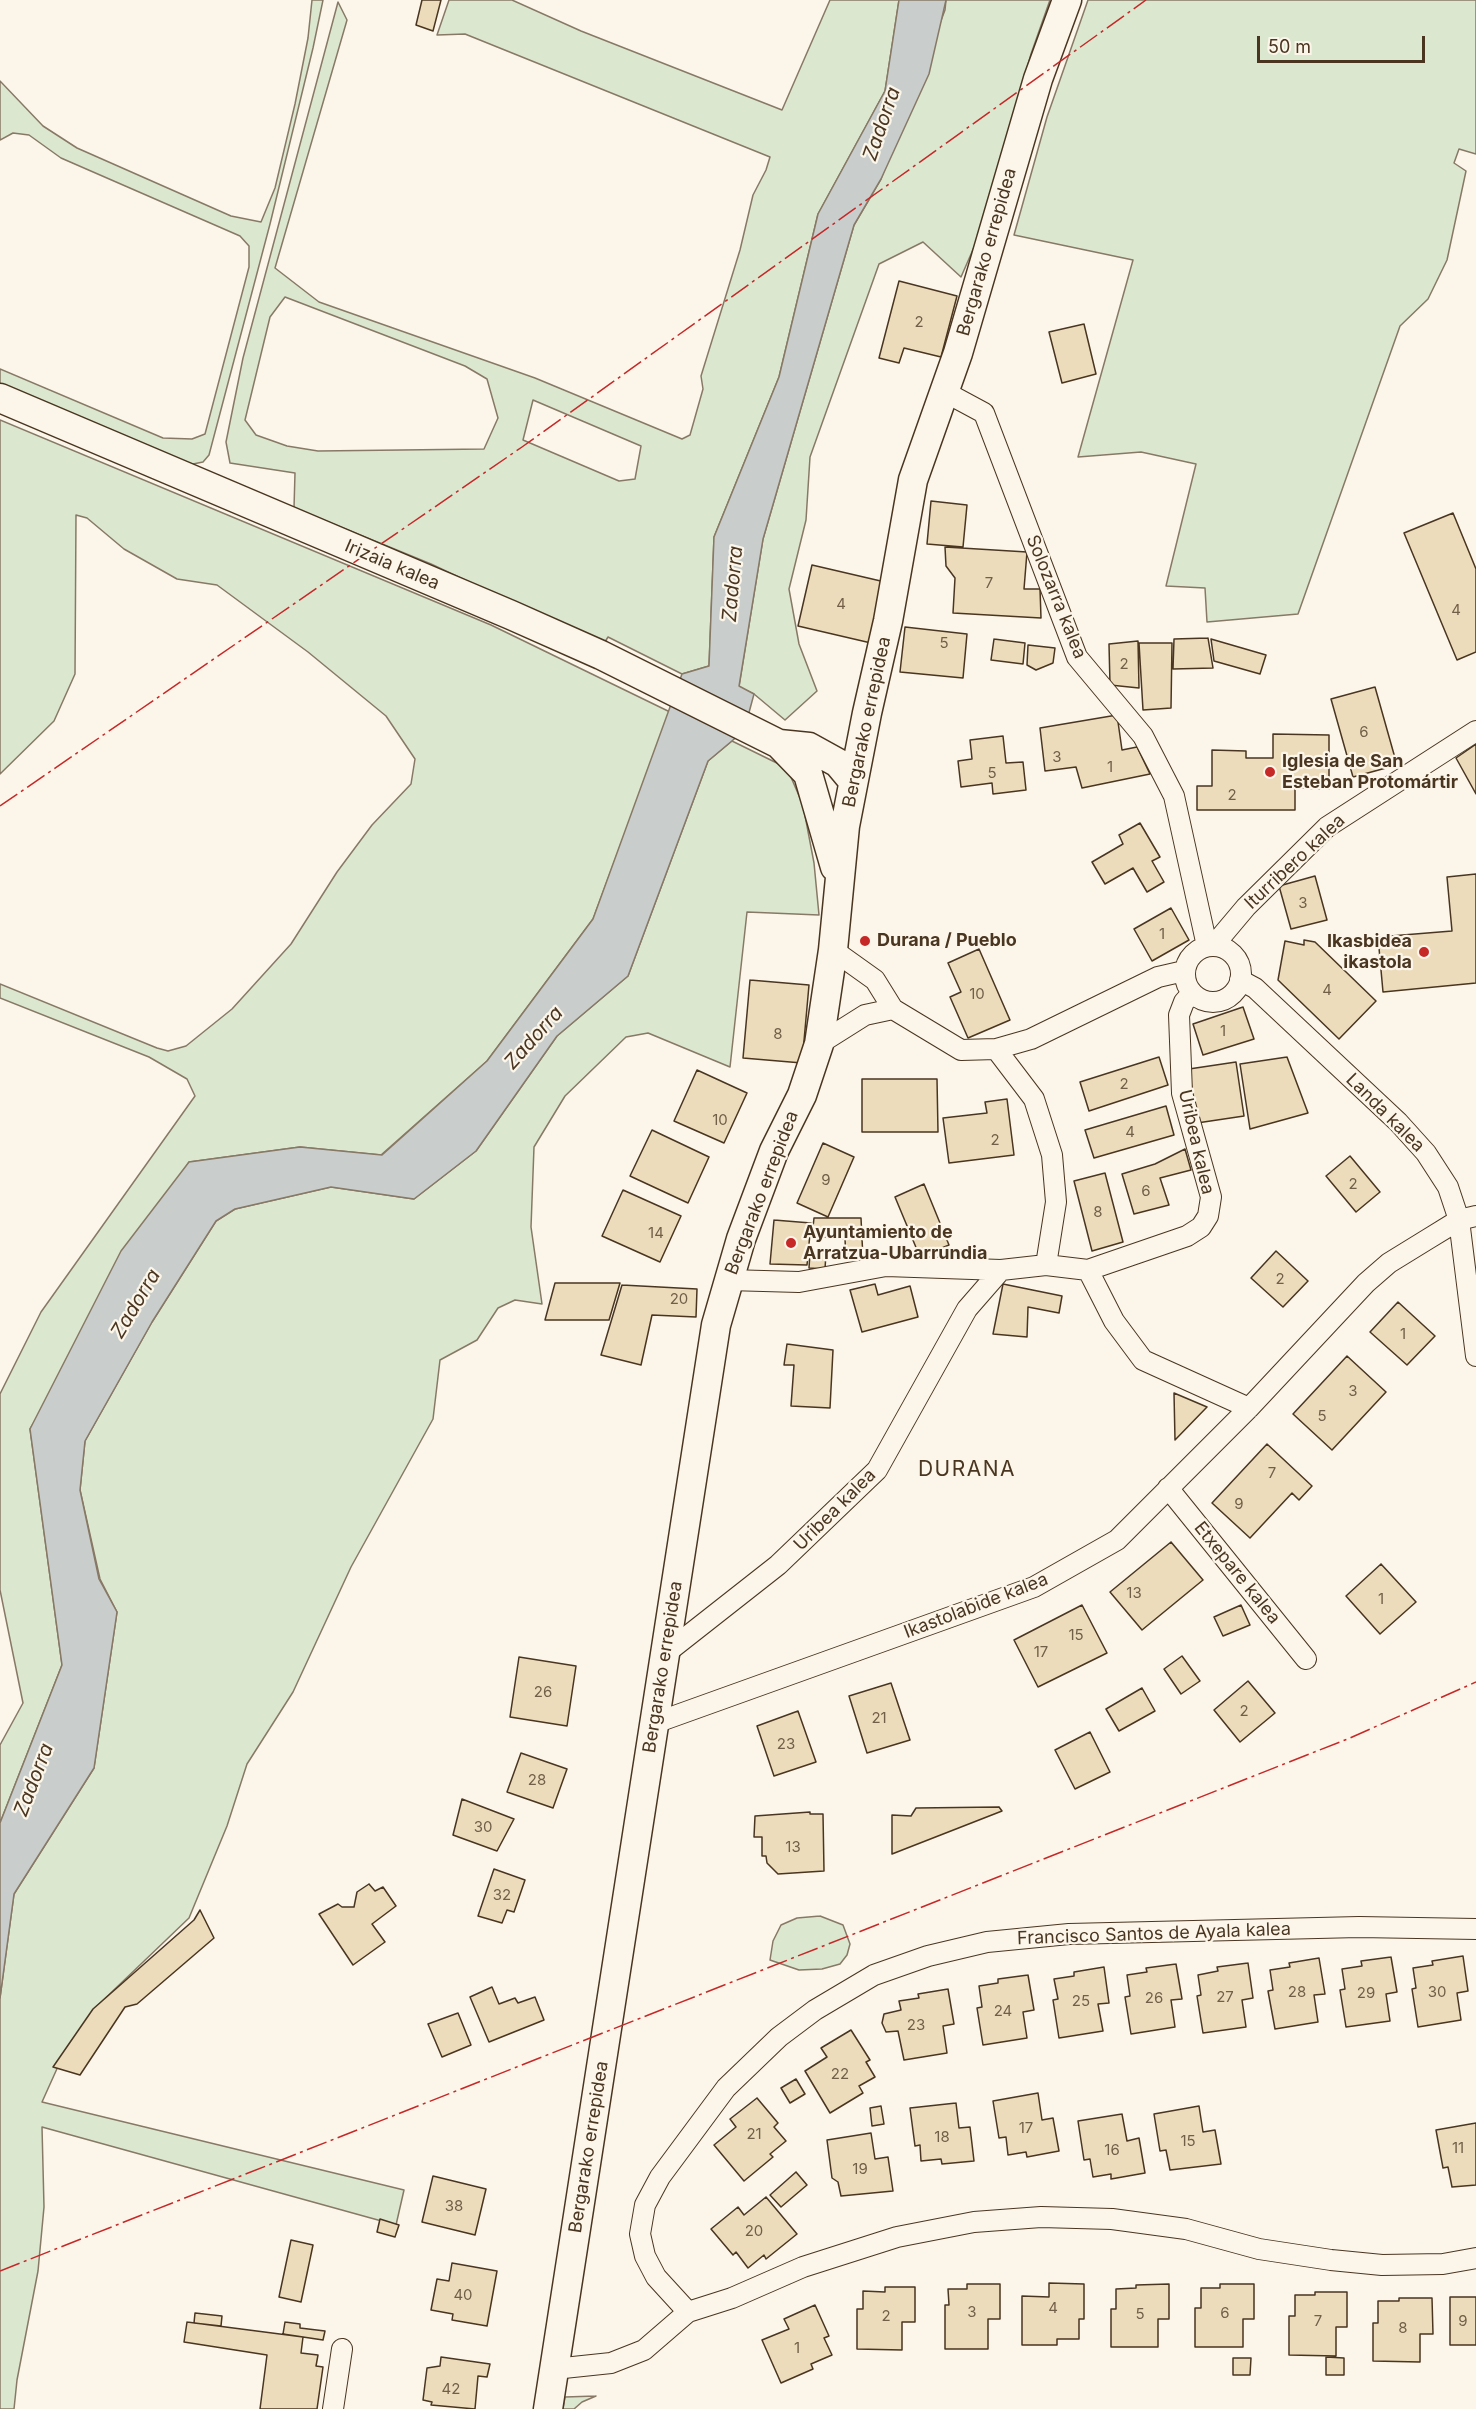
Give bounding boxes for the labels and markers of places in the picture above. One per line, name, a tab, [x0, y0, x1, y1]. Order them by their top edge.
place label: Iglesia de San Esteban Protomártir	[1282, 751, 1458, 794]
marker: Iglesia de San Esteban Protomártir	[1263, 765, 1277, 779]
place label: Durana / Pueblo	[877, 930, 1017, 952]
place label: Ikasbidea ikastola	[1327, 931, 1412, 974]
marker: Durana / Pueblo	[858, 934, 872, 948]
marker: Ikasbidea ikastola	[1417, 945, 1431, 959]
place label: Ayuntamiento de Arratzua-Ubarrundia	[803, 1222, 987, 1264]
marker: Ayuntamiento de Arratzua-Ubarrundia	[784, 1236, 798, 1250]

